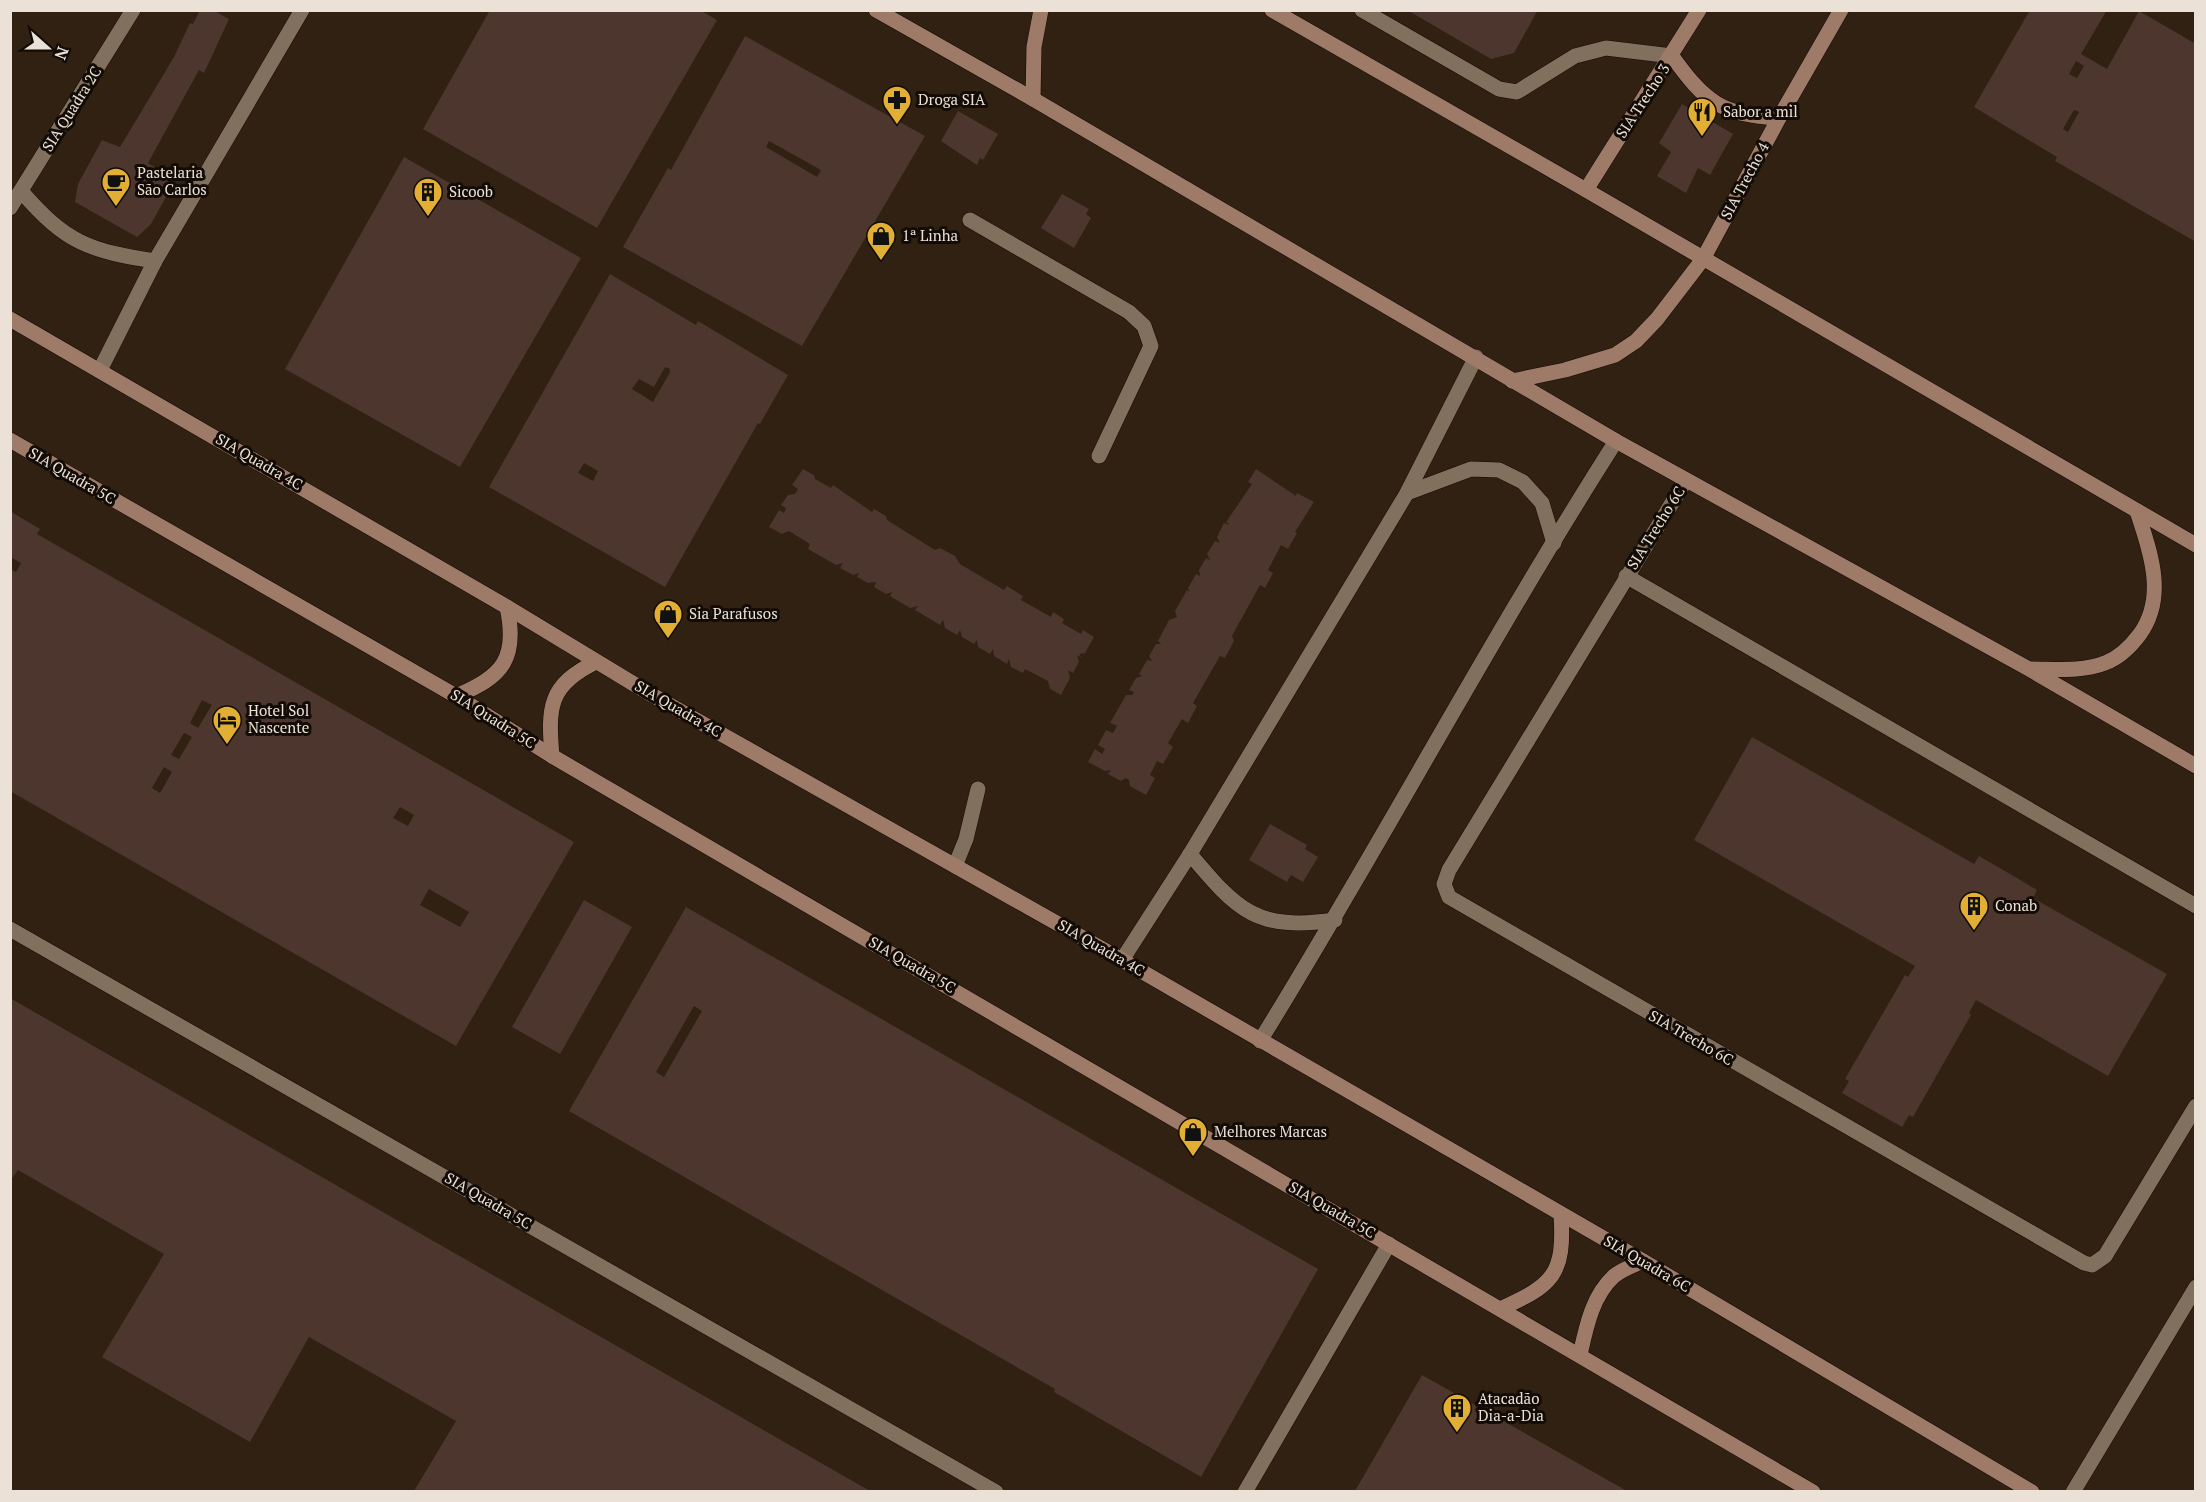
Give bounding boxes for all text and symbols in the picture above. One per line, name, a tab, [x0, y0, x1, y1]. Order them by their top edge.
north arrow	[18, 18, 78, 78]
text: N	[50, 44, 74, 63]
street label: SIA Trecho 3	[1611, 59, 1674, 141]
street label: SIA Quadra 2C	[37, 62, 105, 155]
pharmacy icon: Droga SIA	[881, 84, 913, 126]
place label: Droga SIA	[918, 89, 986, 109]
restaurant icon: Sabor a mil	[1686, 96, 1718, 138]
place label: Sabor a mil	[1723, 101, 1798, 121]
street label: SIA Trecho 4	[1715, 138, 1773, 223]
place label: Pastelaria São Carlos	[137, 162, 207, 199]
cafe icon: Pastelaria São Carlos	[100, 166, 132, 208]
building icon: Sicoob	[412, 176, 444, 218]
place label: Sicoob	[449, 181, 493, 201]
shop icon: 1ª Linha	[865, 220, 897, 262]
place label: 1ª Linha	[902, 225, 959, 245]
street label: SIA Quadra 4C	[212, 428, 307, 494]
street label: SIA Quadra 5C	[25, 442, 120, 508]
street label: SIA Trecho 6C	[1622, 482, 1689, 573]
shop icon: Sia Parafusos	[652, 598, 684, 640]
place label: Sia Parafusos	[689, 603, 778, 623]
street label: SIA Quadra 4C	[631, 675, 726, 741]
street label: SIA Quadra 5C	[447, 684, 540, 752]
place label: Hotel Sol Nascente	[248, 700, 309, 737]
hotel icon: Hotel Sol Nascente	[211, 704, 243, 746]
building icon: Conab	[1958, 890, 1990, 932]
place label: Conab	[1995, 895, 2037, 915]
street label: SIA Quadra 4C	[1054, 914, 1149, 980]
street label: SIA Quadra 5C	[865, 931, 960, 997]
street label: SIA Trecho 6C	[1646, 1005, 1737, 1069]
shop icon: Melhores Marcas	[1177, 1116, 1209, 1158]
place label: Melhores Marcas	[1214, 1121, 1327, 1141]
street label: SIA Quadra 5C	[441, 1167, 536, 1233]
street label: SIA Quadra 5C	[1285, 1176, 1380, 1242]
street label: SIA Quadra 6C	[1600, 1230, 1695, 1296]
place label: Atacadão Dia-a-Dia	[1478, 1388, 1544, 1425]
building icon: Atacadão Dia-a-Dia	[1441, 1392, 1473, 1434]

